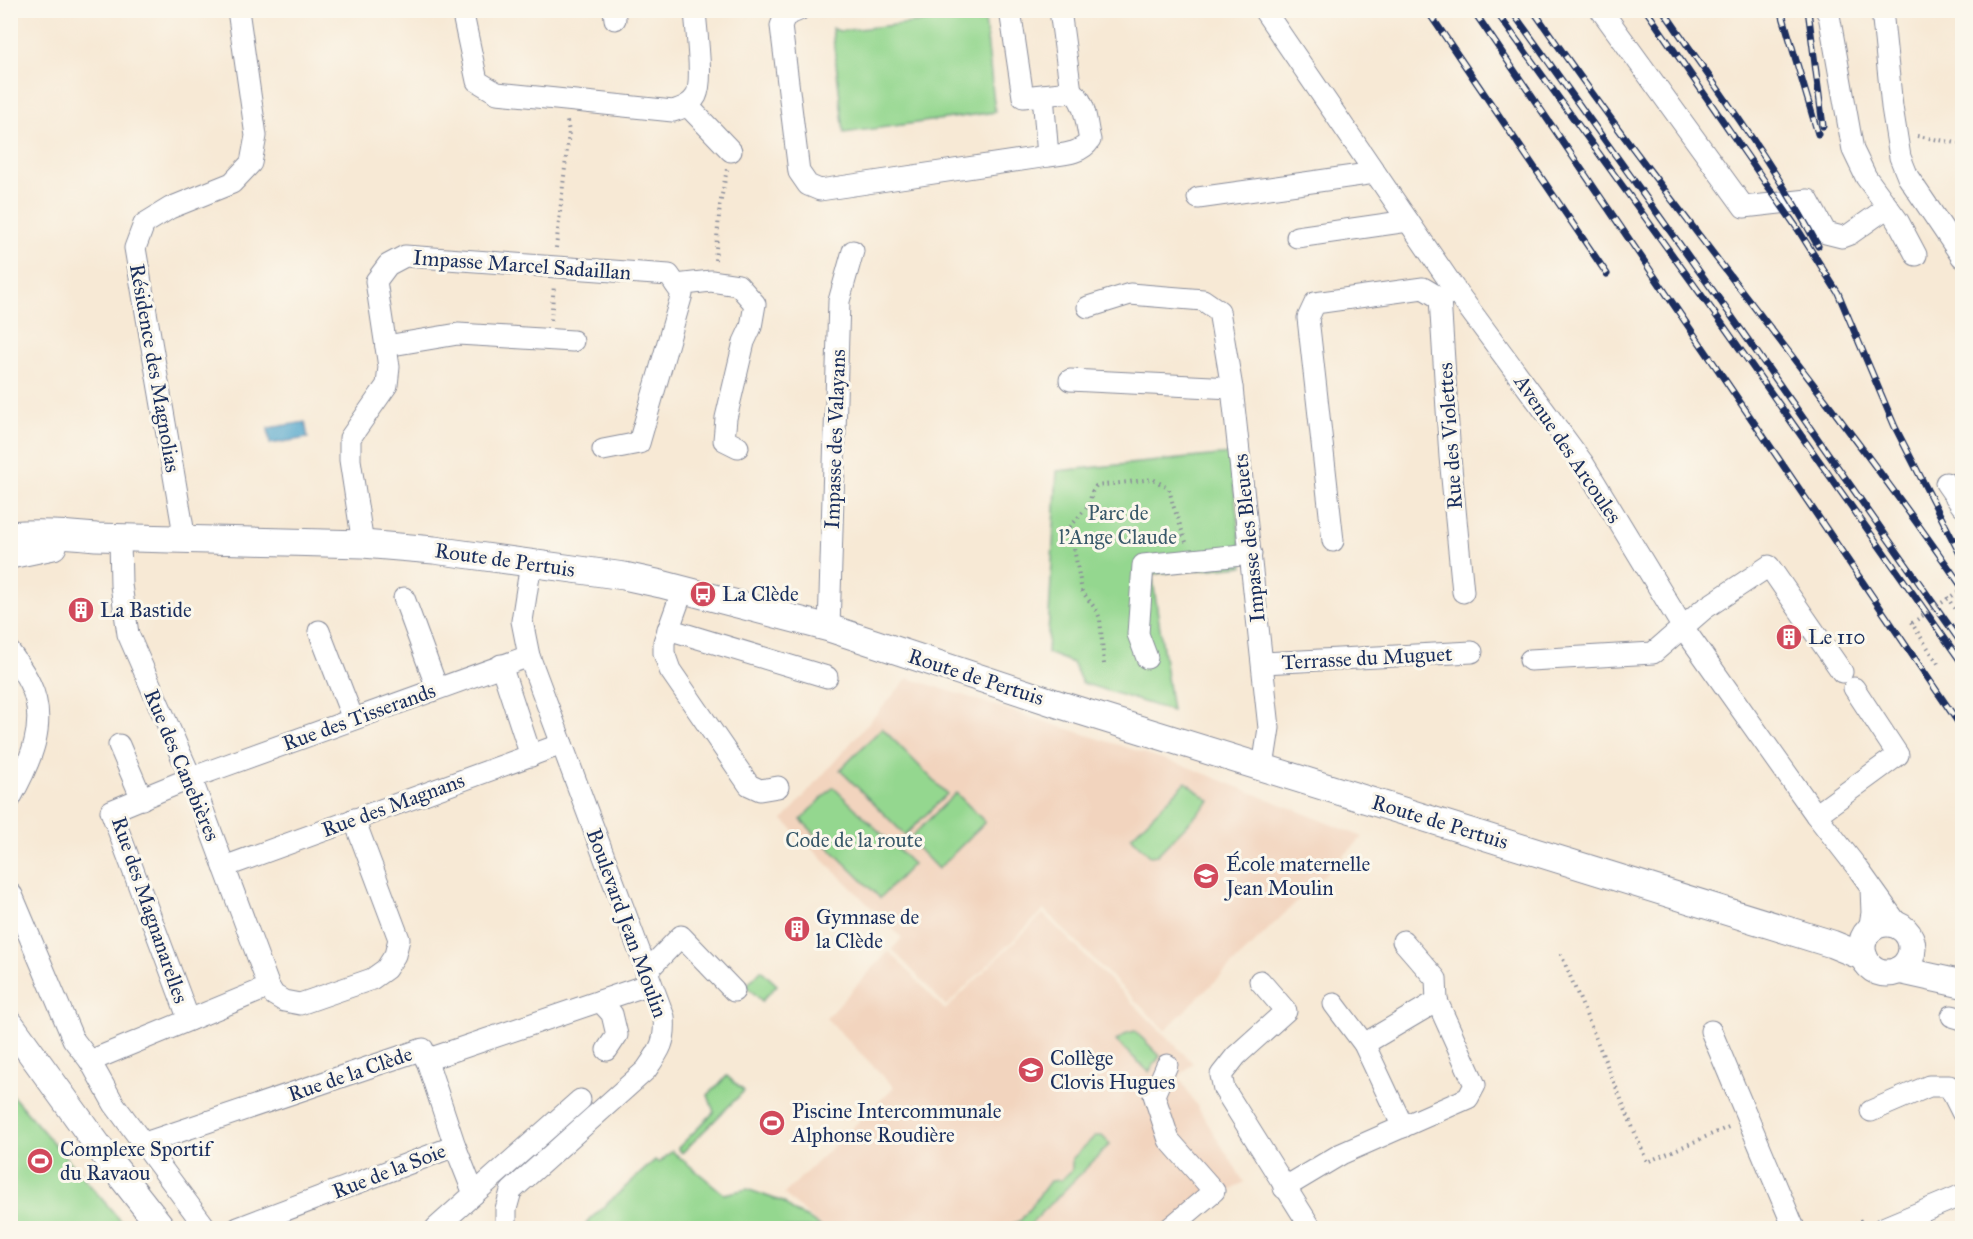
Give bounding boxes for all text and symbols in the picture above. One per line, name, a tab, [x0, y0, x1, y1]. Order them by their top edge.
street label: Impasse Marcel Sadaillan	[412, 244, 632, 286]
street label: Résidence des Magnolias	[124, 262, 186, 474]
street label: Impasse des Valayans	[819, 349, 851, 529]
street label: Rue des Violettes	[1432, 362, 1468, 510]
street label: Avenue des Arcoules	[1508, 369, 1627, 528]
street label: Impasse des Bleuets	[1227, 452, 1271, 624]
park label: Parc de l'Ange Claude	[1059, 500, 1177, 550]
street label: Route de Pertuis	[433, 537, 577, 583]
bus stop icon: La Clède	[688, 579, 718, 609]
place label: La Clède	[722, 581, 799, 607]
building icon: La Bastide	[66, 595, 96, 625]
place label: La Bastide	[100, 597, 192, 623]
building icon: Le 110	[1774, 622, 1804, 652]
place label: Le 110	[1808, 624, 1866, 650]
street label: Terrasse du Muguet	[1281, 641, 1454, 675]
street label: Route de Pertuis	[905, 643, 1047, 711]
street label: Rue des Tisserands	[279, 677, 439, 757]
street label: Rue des Canebières	[138, 685, 226, 845]
street label: Rue des Magnans	[318, 767, 468, 843]
street label: Route de Pertuis	[1369, 789, 1511, 855]
street label: Rue des Magnanarelles	[106, 813, 194, 1007]
street label: Boulevard Jean Moulin	[581, 825, 673, 1021]
park label: Code de la route	[785, 827, 923, 853]
place label: École maternelle Jean Moulin	[1224, 850, 1370, 901]
school or university icon: École maternelle Jean Moulin	[1191, 861, 1221, 891]
place label: Gymnase de la Clède	[816, 904, 920, 954]
building icon: Gymnase de la Clède	[782, 914, 812, 944]
street label: Rue de la Clède	[284, 1040, 416, 1107]
place label: Collège Clovis Hugues	[1050, 1045, 1175, 1095]
school or university icon: Collège Clovis Hugues	[1016, 1055, 1046, 1085]
place label: Piscine Intercommunale Alphonse Roudière	[791, 1098, 1002, 1148]
sports icon: Piscine Intercommunale Alphonse Roudière	[757, 1108, 787, 1138]
place label: Complexe Sportif du Ravaou	[60, 1136, 214, 1186]
street label: Rue de la Soie	[329, 1137, 450, 1204]
sports icon: Complexe Sportif du Ravaou	[25, 1146, 55, 1176]

